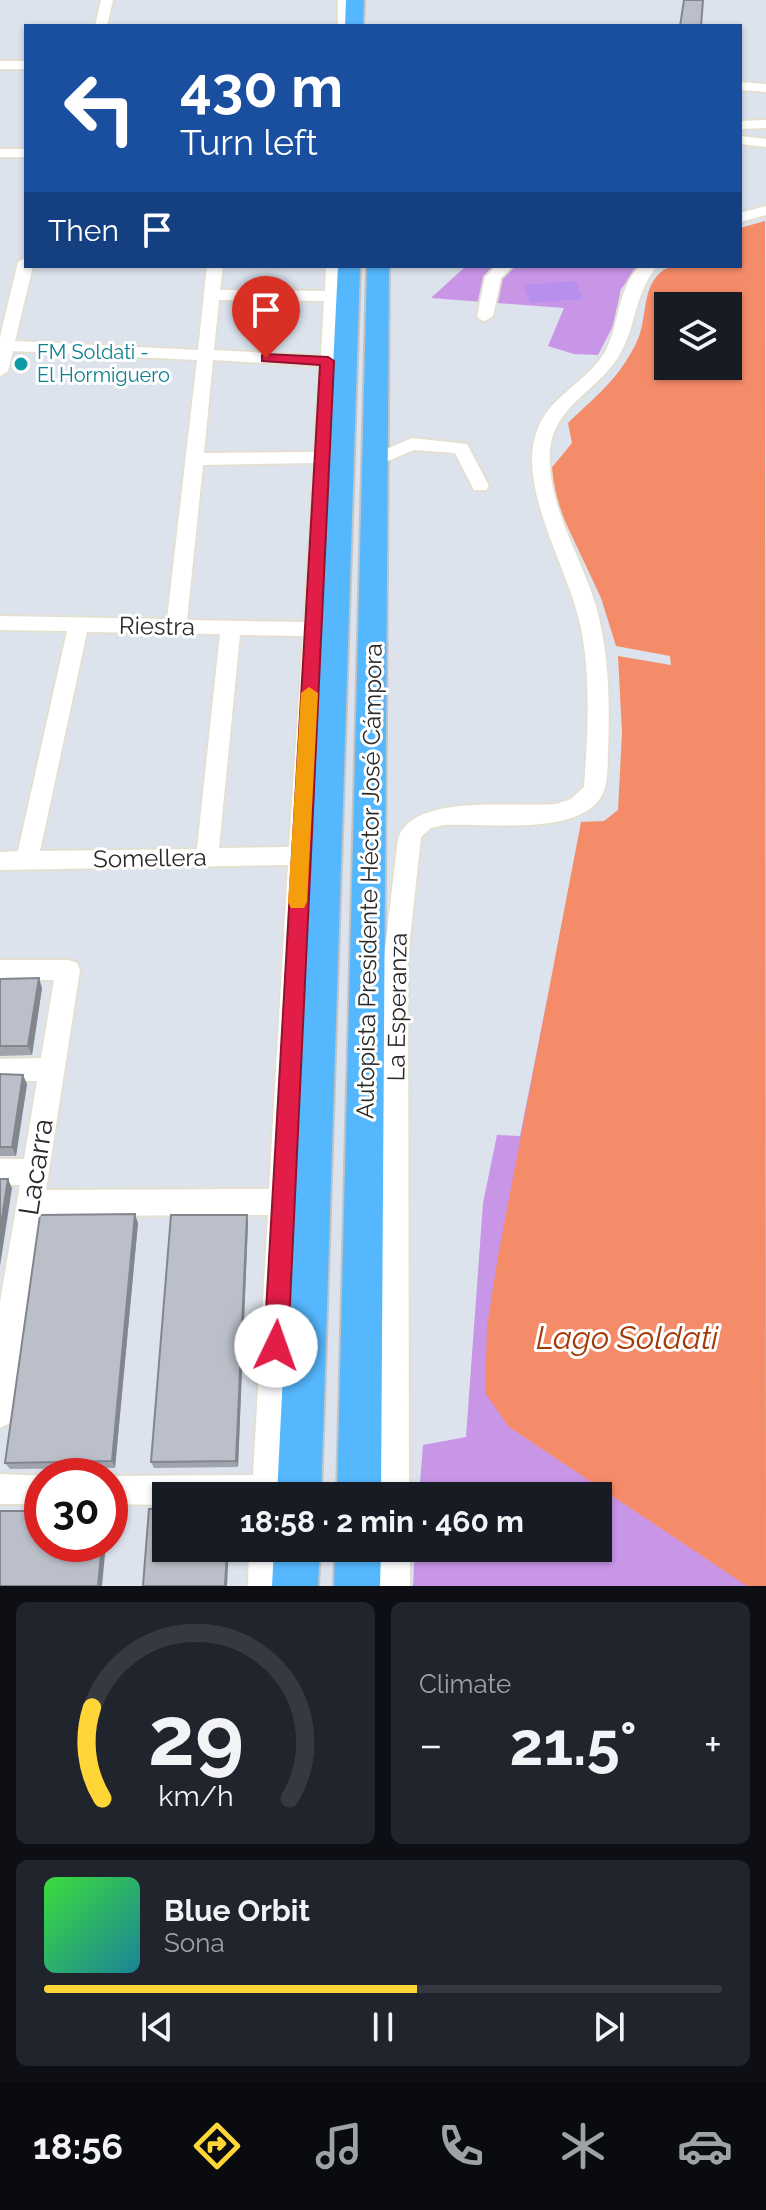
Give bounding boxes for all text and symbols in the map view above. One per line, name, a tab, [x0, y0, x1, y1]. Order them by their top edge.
text: 430 m	[180, 54, 343, 120]
icon: left	[48, 56, 152, 160]
text: Turn left	[180, 121, 318, 163]
icon: arrive	[135, 208, 179, 252]
text: Then	[48, 213, 119, 248]
pin	[232, 276, 300, 358]
icon: arrive	[244, 288, 288, 332]
map controls	[654, 292, 742, 380]
button: layers	[654, 292, 742, 380]
place label: FM Soldati - El Hormiguero	[37, 340, 170, 387]
marker: FM Soldati - El Hormiguero	[12, 355, 30, 373]
street label: Riestra	[119, 611, 195, 641]
street label: Autopista Presidente Héctor José Cámpora	[350, 643, 388, 1119]
street label: Somellera	[93, 843, 207, 873]
street label: La Esperanza	[381, 932, 413, 1082]
street label: Lacarra	[12, 1116, 60, 1218]
position arrow	[234, 1304, 318, 1388]
water label: Lago Soldati	[536, 1319, 719, 1356]
speed limit sign: 30	[24, 1458, 128, 1562]
text: 18:58 · 2 min · 460 m	[240, 1504, 524, 1539]
text: Climate	[419, 1669, 511, 1699]
text: 29	[148, 1687, 243, 1784]
text: 21.5°	[510, 1709, 637, 1779]
text: −	[419, 1719, 443, 1770]
text: +	[704, 1719, 722, 1770]
text: km/h	[158, 1779, 233, 1813]
text: Blue Orbit	[164, 1893, 310, 1928]
text: Sona	[164, 1928, 225, 1958]
icon: previous	[135, 2005, 179, 2049]
icon: pause	[361, 2005, 405, 2049]
icon: next	[587, 2005, 631, 2049]
icon: directions	[189, 2118, 245, 2174]
icon: music	[311, 2118, 367, 2174]
icon: phone	[433, 2118, 489, 2174]
icon: climate	[555, 2118, 611, 2174]
icon: car	[677, 2118, 733, 2174]
text: 18:56	[33, 2125, 123, 2167]

